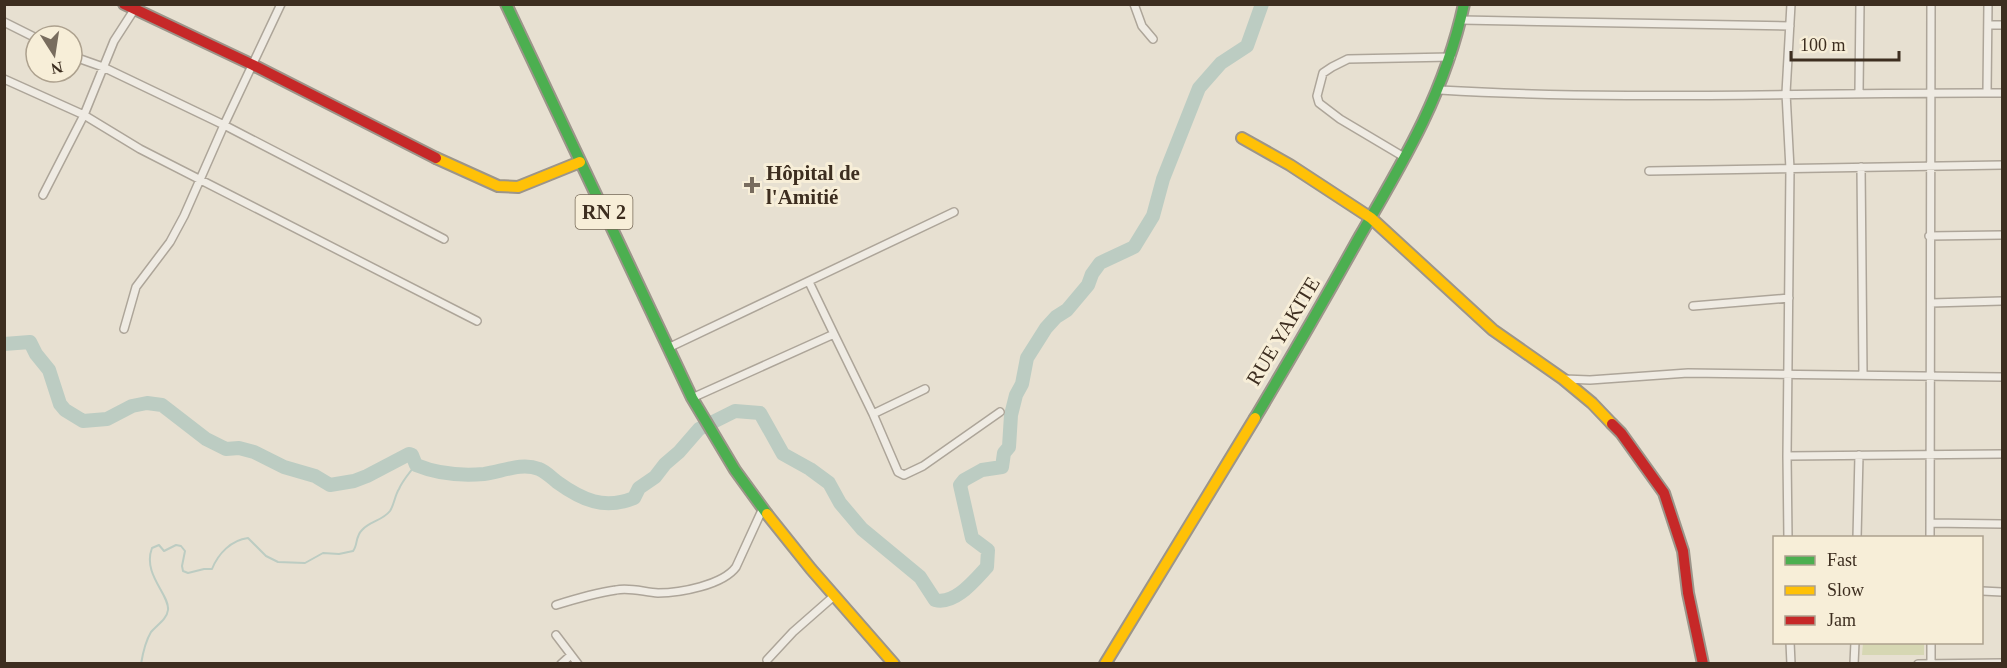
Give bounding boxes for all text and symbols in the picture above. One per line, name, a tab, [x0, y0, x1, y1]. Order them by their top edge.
north arrow	[24, 24, 84, 84]
scale bar	[1791, 24, 1899, 62]
text: 100 m	[1800, 35, 1846, 55]
text: N	[49, 59, 64, 78]
place label: Hôpital de l'Amitié	[766, 161, 860, 209]
marker: Hôpital de l'Amitié	[743, 176, 761, 194]
road number: RN 2	[576, 195, 632, 229]
street label: RUE YAKITE	[1241, 272, 1325, 390]
legend	[1773, 536, 1983, 644]
text: Fast	[1827, 550, 1857, 570]
text: Slow	[1827, 580, 1864, 600]
text: Jam	[1827, 610, 1856, 630]

